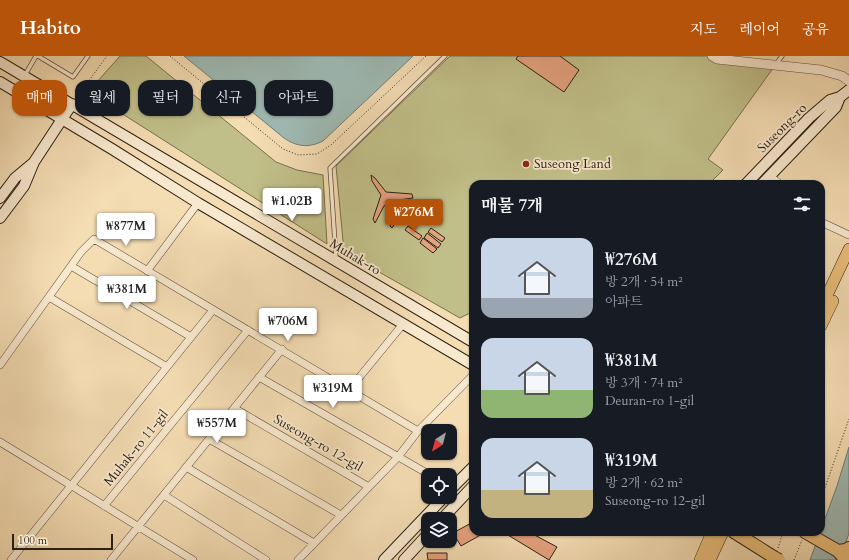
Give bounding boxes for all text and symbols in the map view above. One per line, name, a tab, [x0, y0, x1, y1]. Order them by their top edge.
text: Habito	[20, 15, 81, 41]
text: 지도	[690, 20, 717, 39]
text: 레이어	[739, 20, 780, 39]
text: 공유	[802, 20, 829, 39]
chip: 매매	[12, 80, 67, 116]
chip: 월세	[75, 80, 130, 116]
chip: 필터	[138, 80, 193, 116]
chip: 신규	[201, 80, 256, 116]
chip: 아파트	[264, 80, 333, 116]
street label: Suseong-ro	[753, 99, 811, 157]
place label: Suseong Land	[534, 155, 611, 173]
marker: Suseong Land	[521, 159, 531, 169]
pin: ₩1.02B	[259, 188, 325, 222]
text: ₩1.02B	[272, 192, 312, 210]
icon: filters	[791, 193, 813, 215]
text: 매물 7개	[481, 194, 544, 217]
pin: ₩276M	[386, 199, 442, 233]
text: ₩276M	[394, 203, 434, 221]
pin: ₩877M	[98, 213, 154, 247]
text: ₩877M	[106, 217, 146, 235]
street label: Muhak-ro	[326, 235, 384, 279]
text: ₩276M	[605, 248, 658, 271]
icon: home	[513, 254, 561, 302]
text: 방 2개 · 54 m²	[605, 273, 683, 291]
pin: ₩381M	[99, 276, 155, 310]
text: ₩381M	[107, 280, 147, 298]
text: 아파트	[605, 293, 643, 311]
pin: ₩706M	[260, 308, 316, 342]
text: ₩706M	[268, 312, 308, 330]
text: ₩381M	[605, 349, 658, 372]
icon: home	[513, 354, 561, 402]
text: 방 3개 · 74 m²	[605, 374, 683, 392]
pin: ₩319M	[305, 375, 361, 409]
text: ₩319M	[313, 379, 353, 397]
text: Deuran-ro 1-gil	[605, 392, 694, 410]
street label: Muhak-ro 11-gil	[100, 405, 173, 490]
pin: ₩557M	[189, 410, 245, 444]
street label: Suseong-ro 12-gil	[270, 410, 366, 476]
text: ₩557M	[197, 414, 237, 432]
north arrow	[421, 424, 457, 460]
map controls	[421, 424, 457, 548]
text: ₩319M	[605, 449, 658, 472]
icon: home	[513, 454, 561, 502]
button: locate	[421, 468, 457, 504]
text: 방 2개 · 62 m²	[605, 474, 683, 492]
text: Suseong-ro 12-gil	[605, 492, 705, 510]
button: layers	[421, 512, 457, 548]
scale bar	[12, 532, 113, 551]
text: 100 m	[18, 533, 47, 548]

